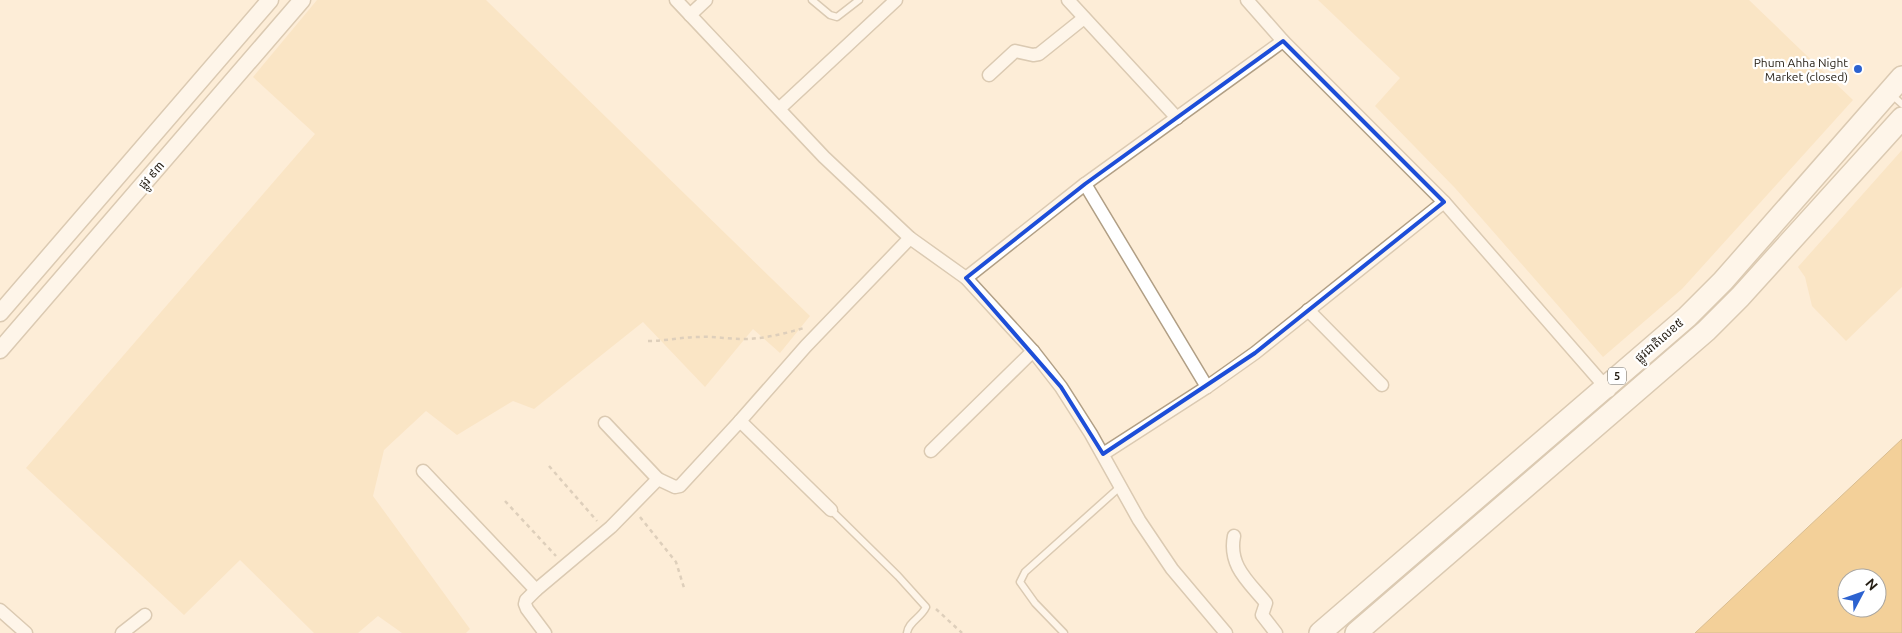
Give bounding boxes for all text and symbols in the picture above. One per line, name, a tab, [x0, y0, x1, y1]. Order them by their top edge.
place label: Phum Ahha Night Market (closed)	[1754, 56, 1848, 84]
marker: Phum Ahha Night Market (closed)	[1852, 63, 1864, 75]
street label: ផ្លូវ ៩៣	[136, 159, 170, 194]
street label: ផ្លូវជាតិលេខ៥	[1632, 315, 1689, 368]
road number: 5	[1608, 368, 1626, 384]
north arrow	[1837, 568, 1887, 618]
text: N	[1862, 575, 1881, 594]

